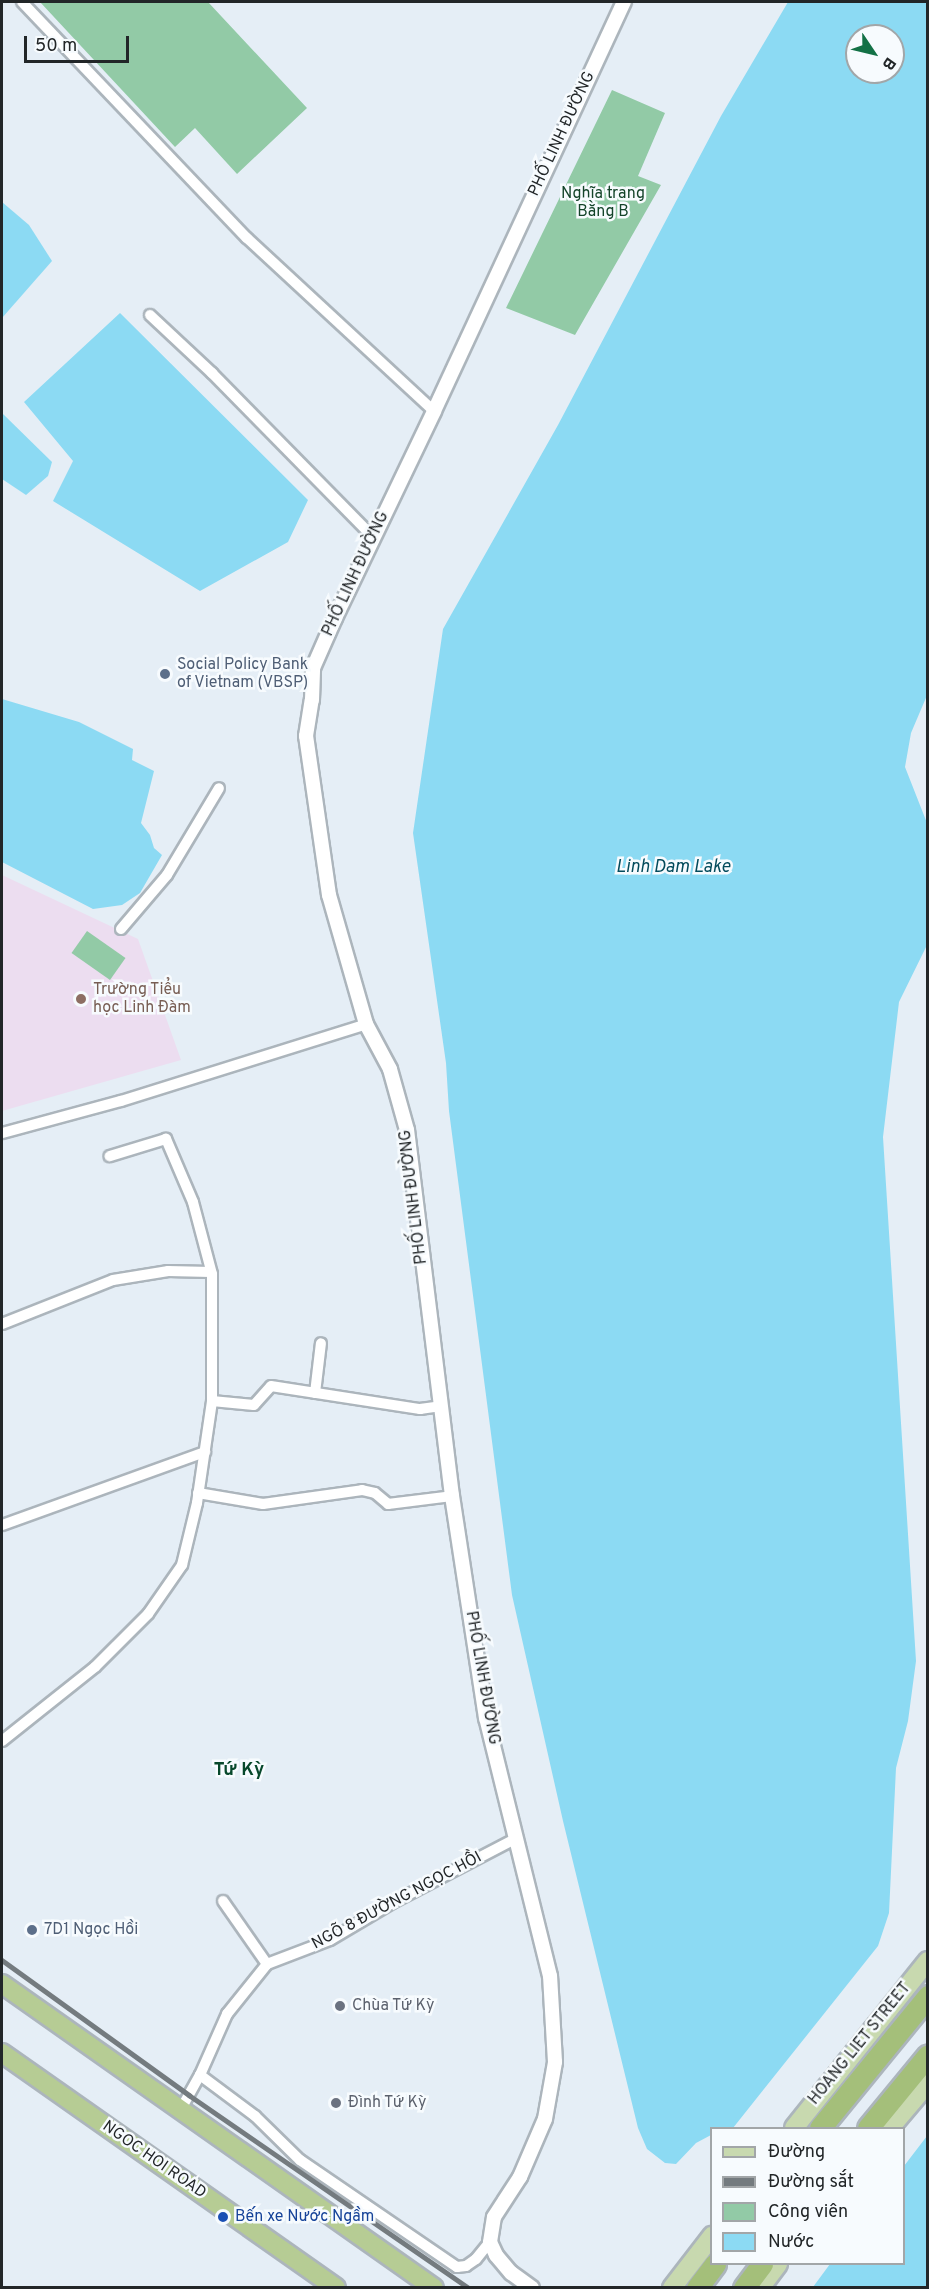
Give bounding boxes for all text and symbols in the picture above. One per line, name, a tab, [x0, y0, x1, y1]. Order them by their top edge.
scale bar	[27, 24, 132, 62]
north arrow	[845, 24, 905, 84]
text: 50 m	[35, 35, 77, 58]
text: B	[877, 53, 899, 73]
street label: PHỐ LINH ĐƯỜNG	[525, 69, 599, 199]
park label: Nghĩa trang Bằng B	[561, 184, 645, 222]
street label: PHỐ LINH ĐƯỜNG	[319, 509, 393, 639]
place label: Social Policy Bank of Vietnam (VBSP)	[177, 655, 309, 693]
marker: Social Policy Bank of Vietnam (VBSP)	[158, 667, 172, 681]
water label: Linh Dam Lake	[616, 857, 730, 879]
place label: Trường Tiểu học Linh Đàm	[93, 980, 191, 1018]
marker: Trường Tiểu học Linh Đàm	[74, 992, 88, 1006]
street label: PHỐ LINH ĐƯỜNG	[396, 1129, 432, 1265]
street label: PHỐ LINH ĐƯỜNG	[461, 1610, 503, 1746]
district label: Tứ Kỳ	[214, 1760, 264, 1782]
street label: NGÕ 8 ĐƯỜNG NGỌC HỒI	[309, 1848, 485, 1954]
place label: 7D1 Ngọc Hồi	[44, 1920, 138, 1940]
marker: 7D1 Ngọc Hồi	[25, 1923, 39, 1937]
street label: HOANG LIET STREET	[805, 1979, 915, 2109]
place label: Chùa Tứ Kỳ	[352, 1996, 435, 2016]
marker: Chùa Tứ Kỳ	[333, 1999, 347, 2013]
place label: Đình Tứ Kỳ	[348, 2093, 427, 2113]
marker: Đình Tứ Kỳ	[329, 2096, 343, 2110]
street label: NGOC HOI ROAD	[98, 2117, 210, 2203]
legend	[710, 2127, 905, 2265]
text: Đường	[768, 2141, 825, 2164]
text: Đường sắt	[768, 2171, 854, 2194]
text: Công viên	[768, 2201, 848, 2224]
place label: Bến xe Nước Ngầm	[235, 2207, 374, 2227]
marker: Bến xe Nước Ngầm	[216, 2210, 230, 2224]
text: Nước	[768, 2231, 814, 2254]

